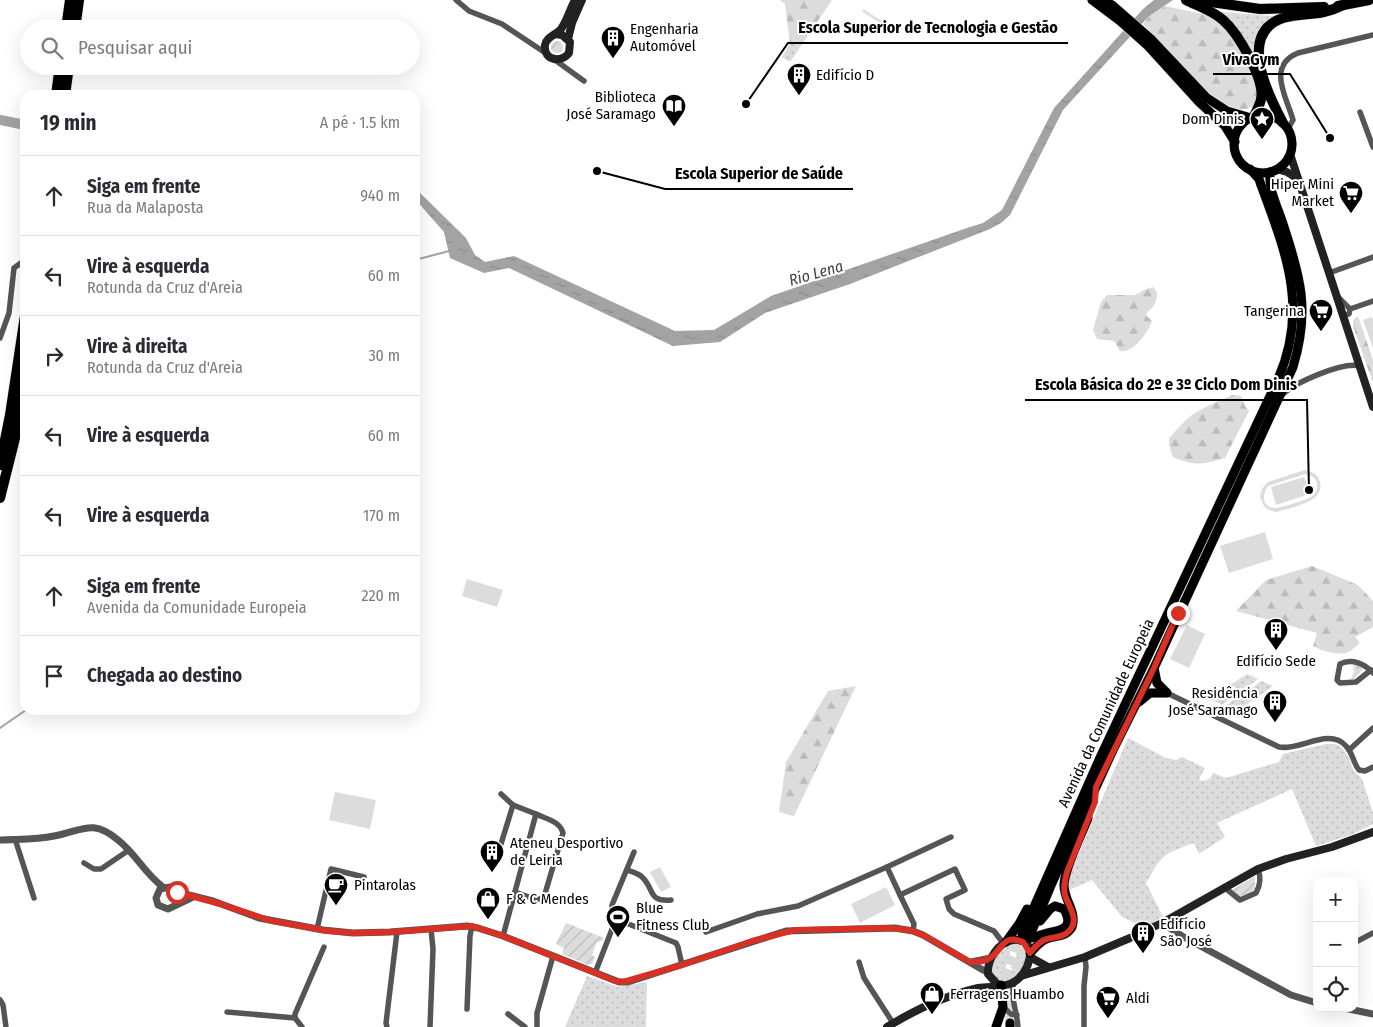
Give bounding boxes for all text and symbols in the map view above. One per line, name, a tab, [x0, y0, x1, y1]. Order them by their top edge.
callout: Escola Superior de Tecnologia e Gestão	[788, 12, 1068, 43]
text: Escola Superior de Tecnologia e Gestão	[798, 18, 1058, 37]
search box	[20, 20, 420, 75]
place label: Engenharia Automóvel	[630, 20, 699, 55]
building icon: Engenharia Automóvel	[600, 25, 626, 59]
icon: search	[38, 34, 66, 62]
text: Pesquisar aqui	[78, 36, 192, 59]
callout: VivaGym	[1213, 43, 1290, 74]
text: VivaGym	[1222, 50, 1279, 69]
building icon: Edifício D	[786, 62, 812, 96]
place label: Edifício D	[816, 66, 874, 84]
place label: Biblioteca José Saramago	[566, 88, 656, 123]
library icon: Biblioteca José Saramago	[661, 93, 687, 127]
place icon: Dom Dinis	[1249, 106, 1275, 140]
text: 19 min	[40, 110, 97, 136]
place label: Dom Dinis	[1182, 110, 1244, 128]
text: A pé · 1.5 km	[320, 113, 400, 132]
callout: Escola Superior de Saúde	[665, 158, 853, 189]
text: Escola Superior de Saúde	[675, 164, 843, 183]
text: Siga em frente	[87, 175, 201, 198]
place label: Hiper Mini Market	[1271, 175, 1334, 210]
supermarket icon: Hiper Mini Market	[1338, 180, 1364, 214]
icon: ahead	[40, 182, 68, 210]
text: 940 m	[360, 186, 400, 205]
text: Rua da Malaposta	[87, 198, 204, 217]
text: Vire à esquerda	[87, 255, 209, 278]
water label: Rio Lena	[787, 256, 845, 290]
icon: left	[40, 262, 68, 290]
text: 60 m	[368, 266, 400, 285]
text: Rotunda da Cruz d'Areia	[87, 278, 243, 297]
supermarket icon: Tangerina	[1308, 298, 1334, 332]
place label: Tangerina	[1244, 302, 1304, 320]
text: Vire à direita	[87, 335, 188, 358]
icon: right	[40, 342, 68, 370]
text: 30 m	[368, 346, 400, 365]
text: Rotunda da Cruz d'Areia	[87, 358, 243, 377]
callout: Escola Básica do 2º e 3º Ciclo Dom Dinis	[1025, 369, 1307, 400]
text: Escola Básica do 2º e 3º Ciclo Dom Dinis	[1035, 375, 1297, 394]
icon: left	[40, 422, 68, 450]
text: Vire à esquerda	[87, 424, 209, 447]
text: 60 m	[368, 426, 400, 445]
icon: left	[40, 502, 68, 530]
text: Vire à esquerda	[87, 504, 209, 527]
text: 170 m	[363, 506, 400, 525]
text: Siga em frente	[87, 575, 201, 598]
icon: ahead	[40, 582, 68, 610]
text: 220 m	[361, 586, 400, 605]
text: Avenida da Comunidade Europeia	[87, 598, 307, 617]
route end	[1167, 602, 1190, 625]
street label: Avenida da Comunidade Europeia	[1054, 616, 1158, 810]
building icon: Edifício Sede	[1263, 617, 1289, 651]
place label: Edifício Sede	[1236, 652, 1316, 670]
icon: arrive	[40, 662, 68, 690]
text: Chegada ao destino	[87, 664, 242, 687]
place label: Residência José Saramago	[1168, 684, 1258, 719]
building icon: Residência José Saramago	[1262, 689, 1288, 723]
place label: Ateneu Desportivo de Leiria	[510, 834, 624, 869]
building icon: Ateneu Desportivo de Leiria	[479, 839, 505, 873]
cafe icon: Pintarolas	[323, 872, 349, 906]
place label: Pintarolas	[354, 876, 416, 894]
map controls	[1313, 877, 1358, 1012]
button: +	[1313, 877, 1358, 922]
route start	[166, 881, 189, 904]
shop icon: F & C Mendes	[475, 886, 501, 920]
place label: F & C Mendes	[506, 890, 589, 908]
place label: Blue Fitness Club	[636, 899, 710, 934]
sports icon: Blue Fitness Club	[605, 904, 631, 938]
place label: Edifício São José	[1160, 915, 1212, 950]
building icon: Edifício São José	[1130, 920, 1156, 954]
button: −	[1313, 922, 1358, 967]
button: locate	[1313, 967, 1358, 1012]
shop icon: Ferragens Huambo	[919, 981, 945, 1015]
place label: Ferragens Huambo	[950, 985, 1065, 1003]
supermarket icon: Aldi	[1095, 985, 1121, 1019]
place label: Aldi	[1126, 989, 1150, 1007]

